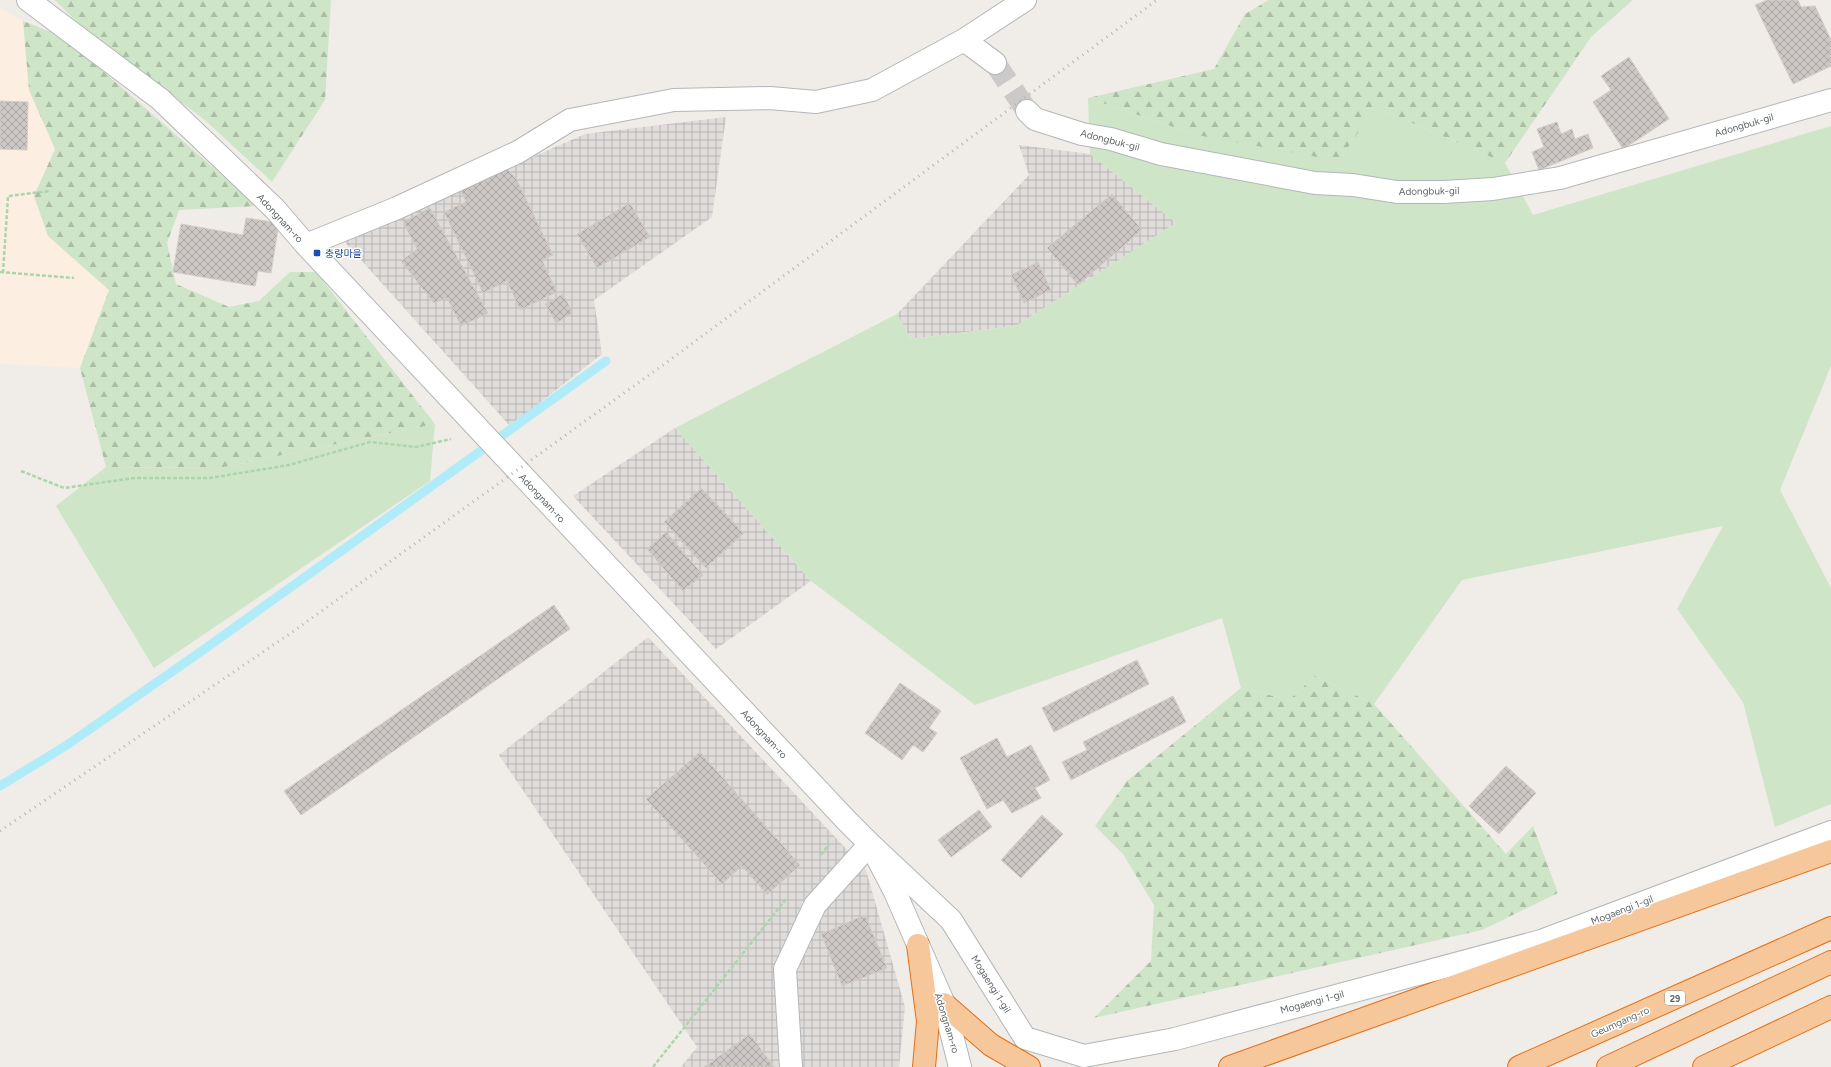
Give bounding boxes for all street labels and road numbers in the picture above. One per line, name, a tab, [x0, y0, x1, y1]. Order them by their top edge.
street label: Adongbuk-gil	[1713, 110, 1775, 140]
street label: Adongbuk-gil	[1079, 126, 1141, 154]
street label: Adongbuk-gil	[1399, 184, 1459, 198]
street label: Adongnam-ro	[254, 191, 306, 245]
street label: Adongnam-ro	[516, 471, 568, 525]
street label: Adongnam-ro	[738, 707, 790, 761]
street label: Mogaengi 1-gil	[1589, 892, 1655, 928]
street label: Mogaengi 1-gil	[968, 953, 1014, 1015]
street label: Mogaengi 1-gil	[1279, 987, 1345, 1017]
street label: Adongnam-ro	[932, 991, 962, 1055]
road number: 29	[1665, 991, 1685, 1005]
street label: Geumgang-ro	[1589, 1003, 1652, 1041]

